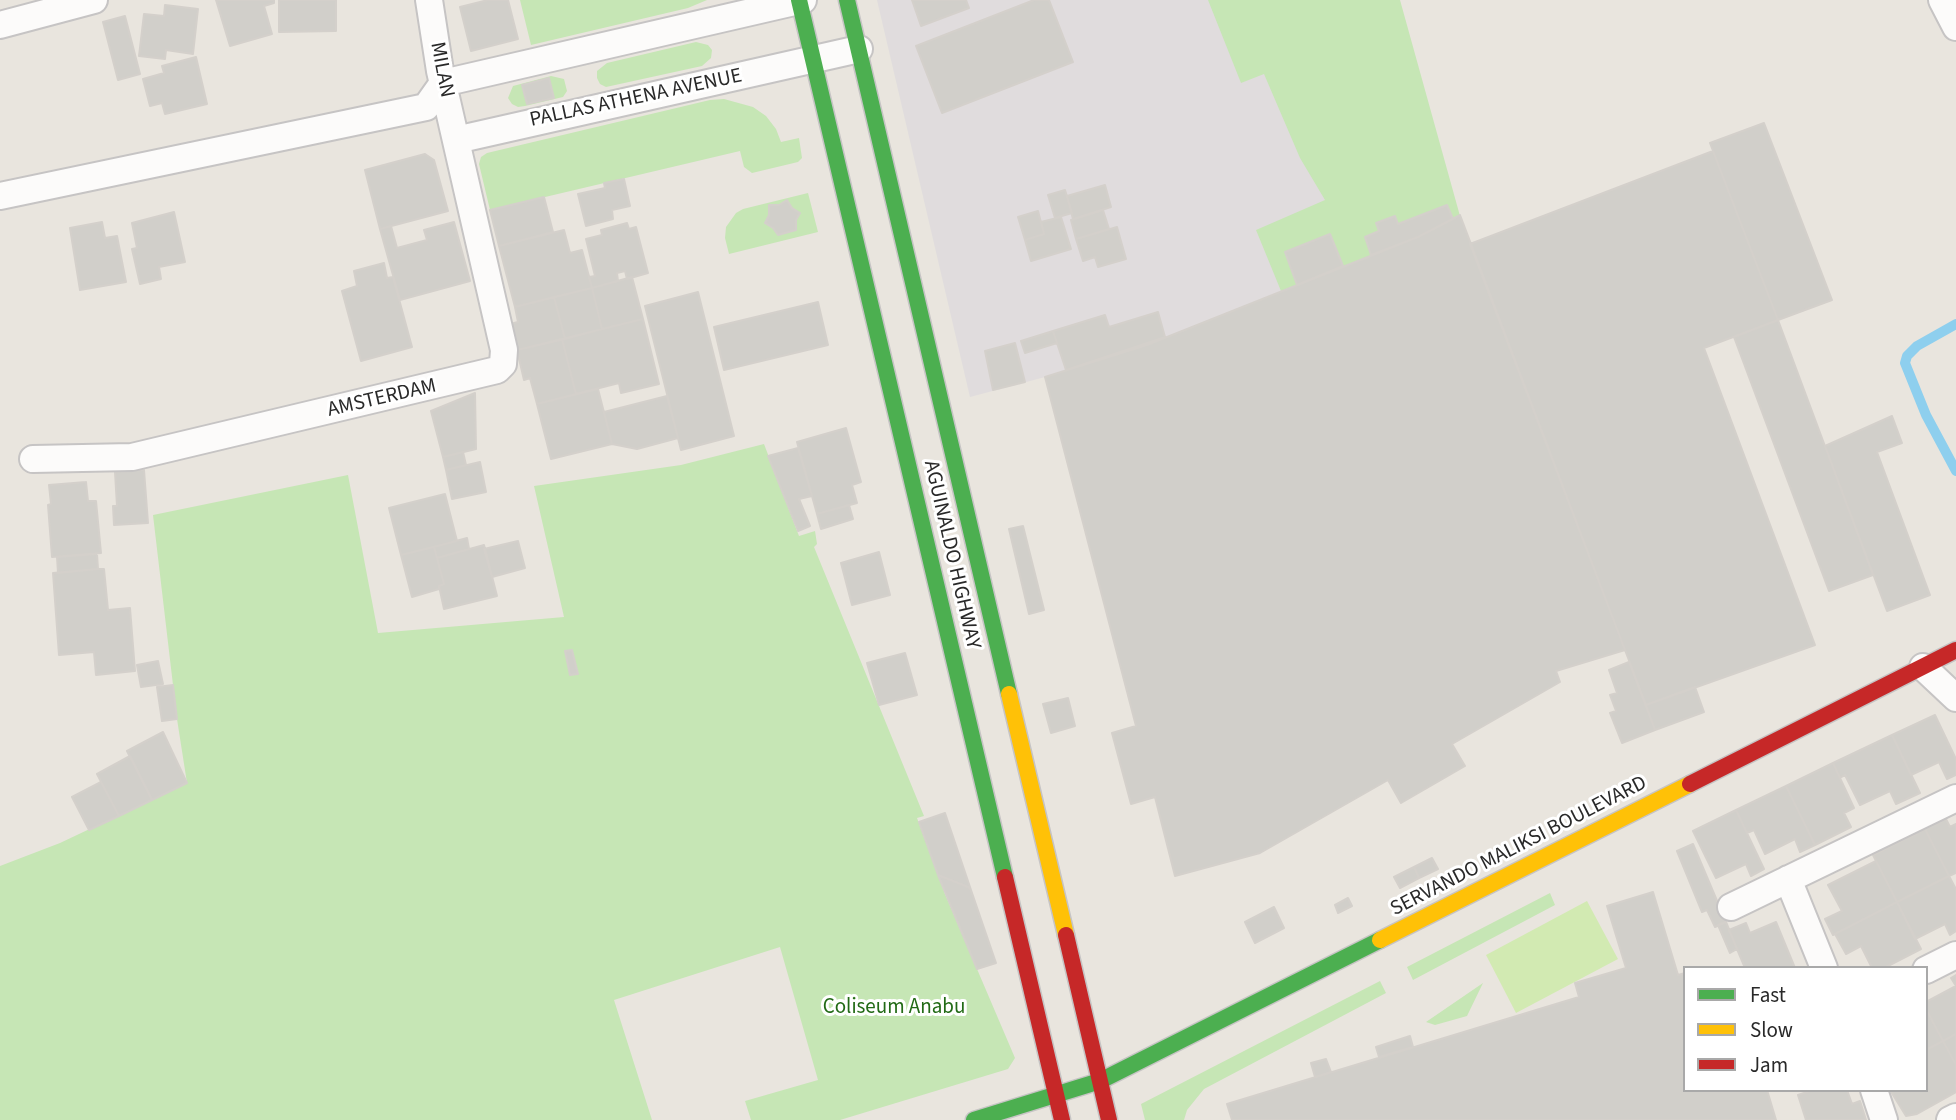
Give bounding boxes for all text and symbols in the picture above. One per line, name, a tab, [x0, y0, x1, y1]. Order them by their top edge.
street label: MILAN	[423, 40, 459, 100]
street label: PALLAS ATHENA AVENUE	[528, 64, 744, 134]
street label: AMSTERDAM	[325, 374, 439, 424]
street label: AGUINALDO HIGHWAY	[917, 458, 985, 652]
street label: SERVANDO MALIKSI BOULEVARD	[1387, 771, 1651, 923]
legend	[1683, 966, 1928, 1092]
text: Fast	[1750, 980, 1786, 1010]
park label: Coliseum Anabu	[823, 995, 965, 1021]
text: Slow	[1750, 1015, 1793, 1045]
text: Jam	[1750, 1050, 1788, 1080]

